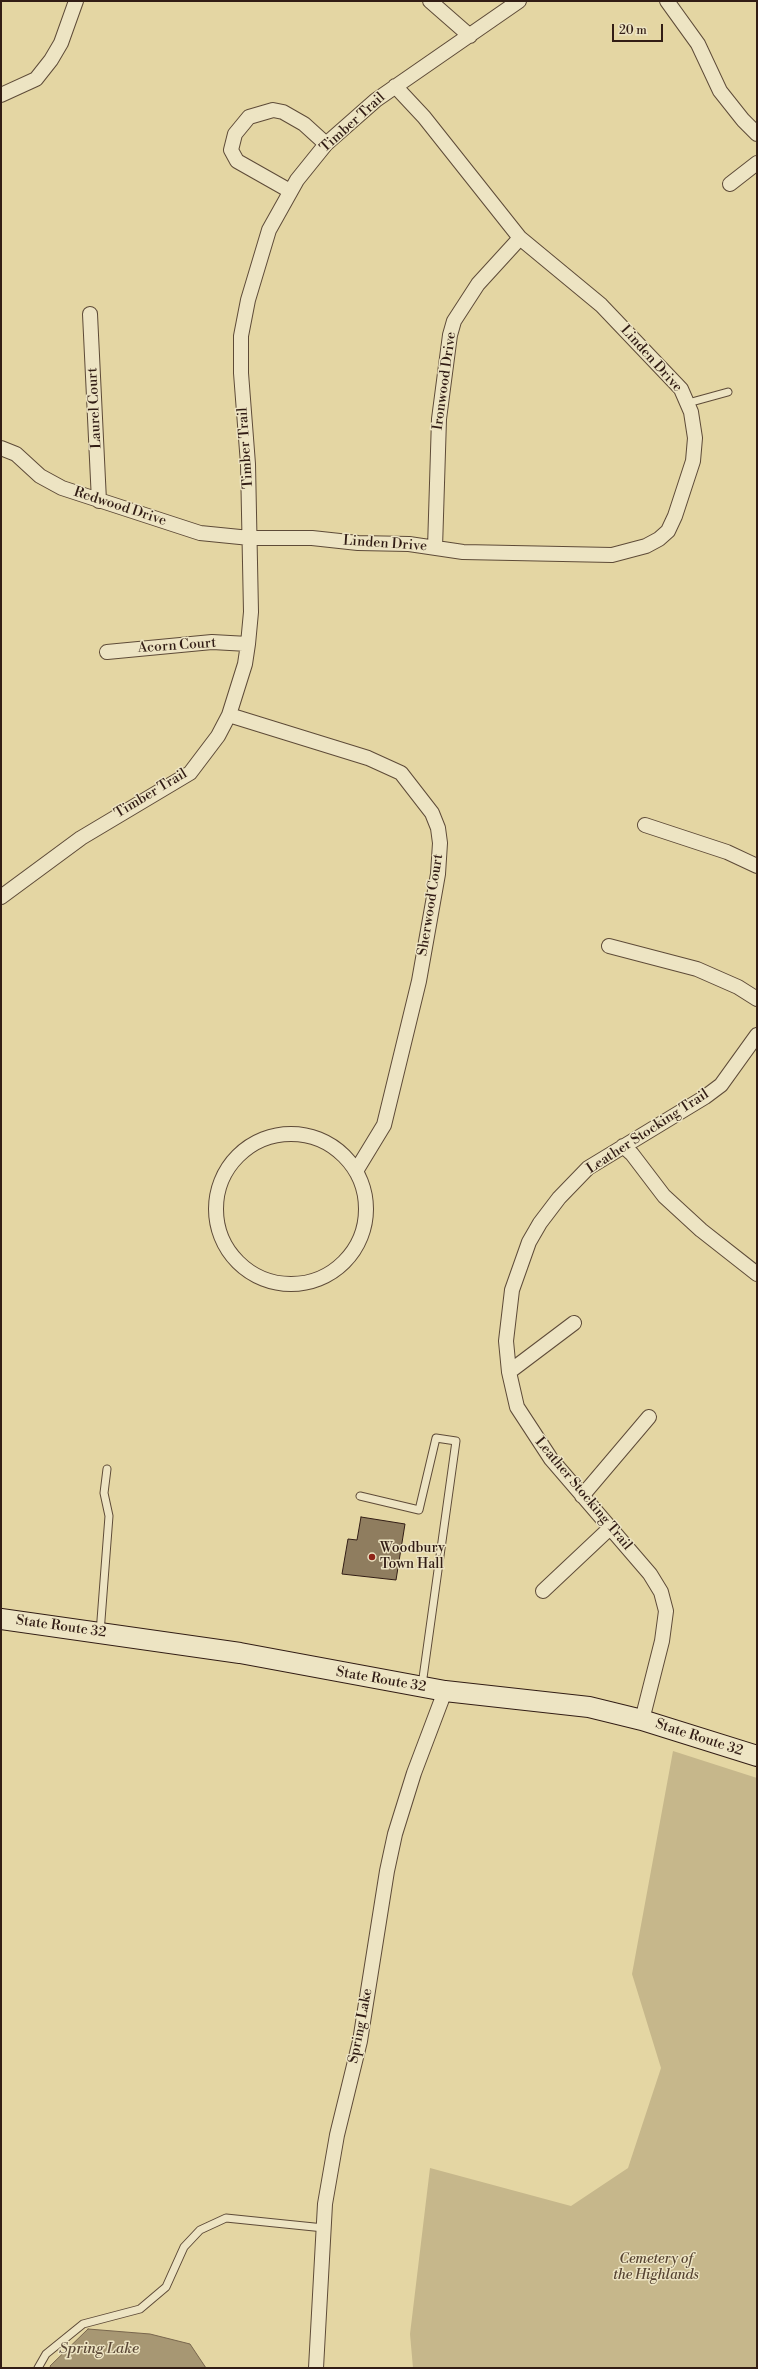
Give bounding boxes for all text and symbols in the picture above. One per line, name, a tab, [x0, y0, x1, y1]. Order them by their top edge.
scale bar	[614, 16, 665, 42]
text: 20 m	[619, 23, 647, 38]
street label: Timber Trail	[317, 89, 389, 157]
street label: Linden Drive	[617, 322, 685, 396]
street label: Ironwood Drive	[430, 331, 460, 431]
street label: Laurel Court	[84, 367, 106, 449]
street label: Timber Trail	[235, 407, 257, 489]
street label: Redwood Drive	[72, 484, 168, 530]
street label: Linden Drive	[342, 533, 428, 555]
street label: Acorn Court	[137, 635, 217, 657]
street label: Timber Trail	[112, 766, 190, 822]
street label: Sherwood Court	[415, 853, 447, 957]
street label: Leather Stocking Trail	[584, 1086, 712, 1178]
street label: Leather Stocking Trail	[531, 1434, 635, 1554]
place label: Woodbury Town Hall	[380, 1541, 445, 1574]
marker: Woodbury Town Hall	[367, 1552, 377, 1562]
street label: State Route 32	[15, 1612, 107, 1642]
street label: State Route 32	[335, 1664, 427, 1696]
street label: State Route 32	[653, 1716, 745, 1760]
street label: Spring Lake	[345, 1987, 377, 2065]
park label: Cemetery of the Highlands	[613, 2252, 699, 2284]
water label: Spring Lake	[59, 2340, 139, 2358]

